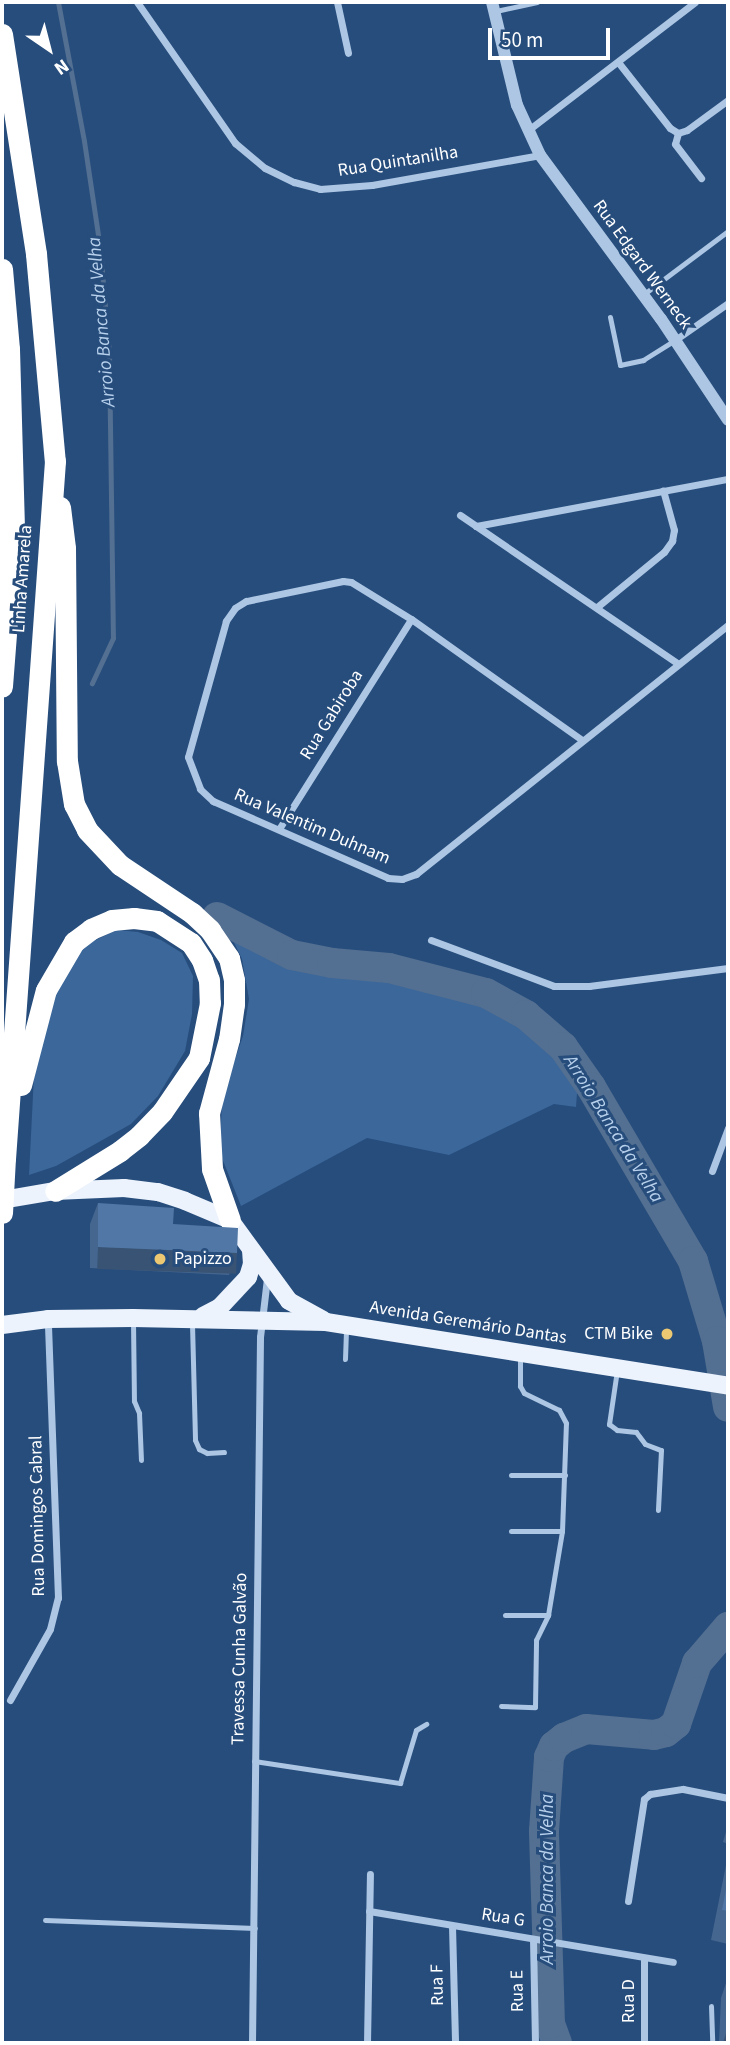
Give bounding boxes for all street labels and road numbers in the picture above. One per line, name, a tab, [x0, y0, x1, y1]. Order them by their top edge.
street label: Rua Quintanilha	[336, 142, 460, 182]
street label: Rua Edgard Werneck	[588, 196, 696, 334]
street label: Linha Amarela	[8, 524, 38, 634]
street label: Rua Gabiroba	[296, 666, 368, 764]
street label: Rua Valentim Duhnam	[231, 784, 393, 870]
street label: Avenida Geremário Dantas	[368, 1297, 568, 1349]
street label: Rua Domingos Cabral	[26, 1435, 50, 1597]
street label: Travessa Cunha Galvão	[228, 1573, 252, 1745]
street label: Rua G	[480, 1904, 526, 1932]
street label: Rua F	[427, 1964, 449, 2006]
street label: Rua E	[507, 1970, 529, 2012]
street label: Rua D	[618, 1979, 640, 2023]

